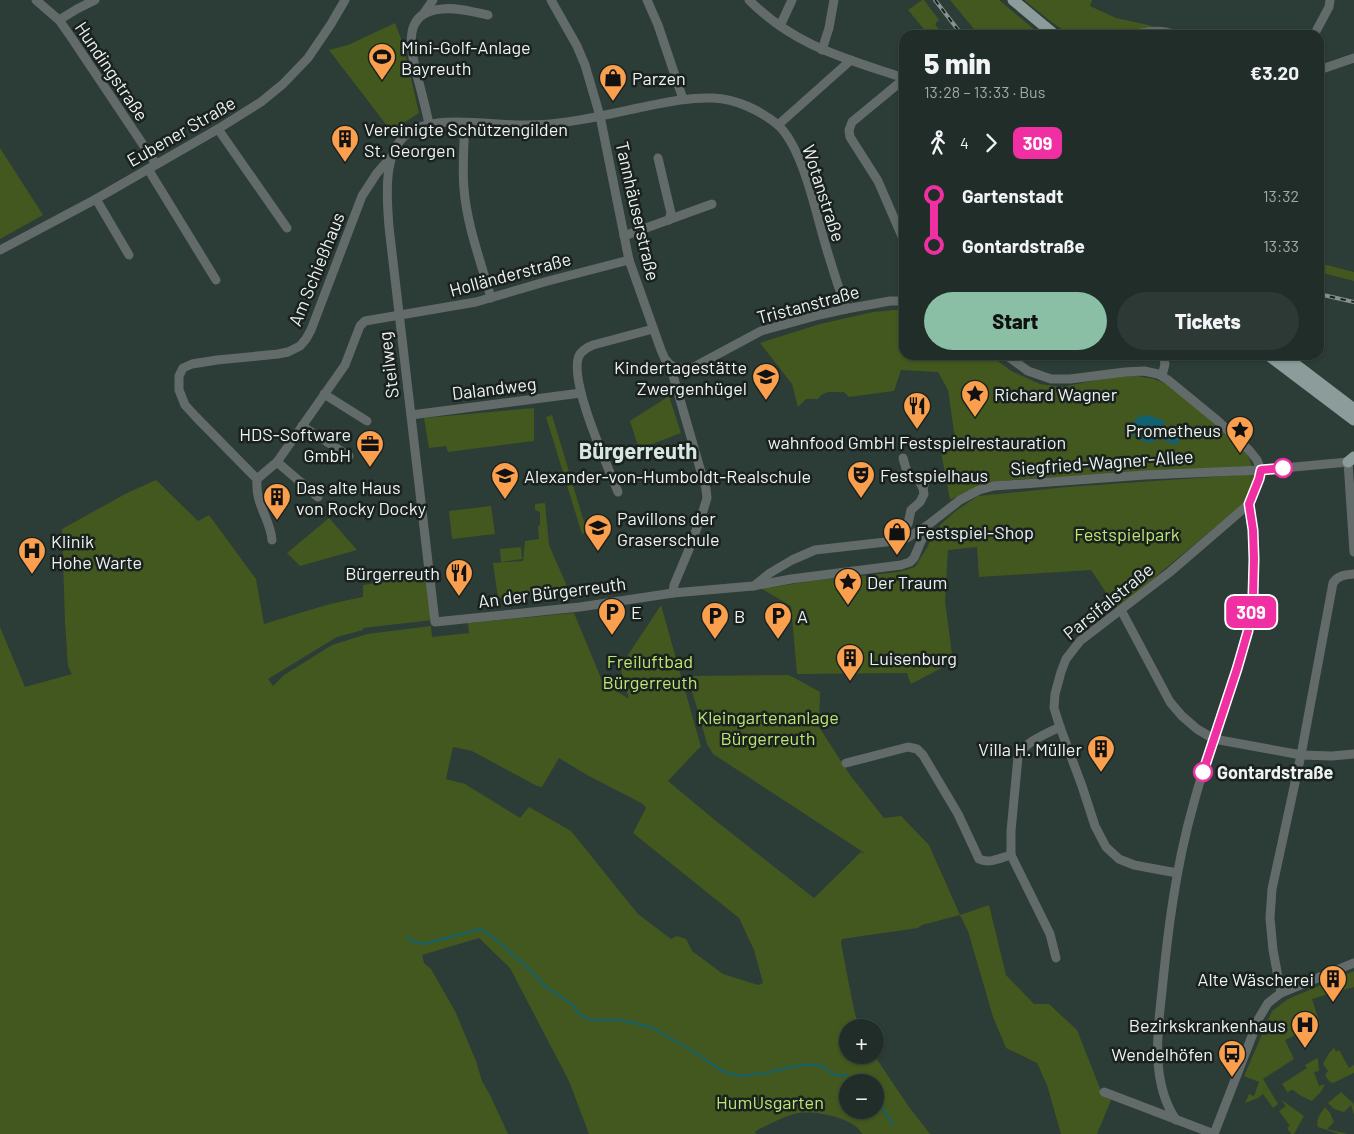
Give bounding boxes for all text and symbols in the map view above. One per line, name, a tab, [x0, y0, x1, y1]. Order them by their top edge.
street label: Hundingstraße	[71, 17, 153, 125]
place label: Mini-Golf-Anlage Bayreuth	[401, 36, 531, 79]
sports icon: Mini-Golf-Anlage Bayreuth	[367, 42, 397, 81]
text: 5 min	[924, 46, 991, 80]
text: €3.20	[1250, 61, 1299, 84]
shop icon: Parzen	[598, 63, 628, 102]
place label: Parzen	[632, 67, 686, 89]
text: 13:28 – 13:33 · Bus	[924, 82, 1045, 101]
street label: Eubener Straße	[123, 91, 239, 171]
place label: Vereinigte Schützengilden St. Georgen	[364, 118, 568, 161]
building icon: Vereinigte Schützengilden St. Georgen	[330, 124, 360, 163]
icon: walk	[924, 129, 952, 157]
icon: forward	[977, 129, 1005, 157]
text: 309	[1023, 132, 1052, 154]
text: 4	[960, 133, 969, 152]
street label: Tannhäuserstraße	[611, 139, 665, 283]
street label: Wotanstraße	[798, 142, 850, 244]
text: Gartenstadt	[962, 184, 1064, 207]
text: 13:32	[1263, 186, 1299, 205]
street label: Am Schießhaus	[283, 209, 349, 329]
text: Gontardstraße	[962, 234, 1085, 257]
text: 13:33	[1263, 236, 1299, 255]
street label: Holländerstraße	[447, 247, 573, 301]
street label: Tristanstraße	[754, 280, 862, 328]
button: Start	[924, 292, 1107, 350]
button: Tickets	[1117, 292, 1299, 350]
street label: Steilweg	[373, 330, 403, 400]
place label: Kindertagestätte Zwergenhügel	[614, 356, 747, 399]
school or university icon: Kindertagestätte Zwergenhügel	[751, 362, 781, 401]
street label: Dalandweg	[451, 372, 537, 404]
place icon: Richard Wagner	[960, 379, 990, 418]
place label: Richard Wagner	[994, 383, 1118, 405]
restaurant icon: wahnfood GmbH Festspielrestauration	[902, 391, 932, 430]
place icon: Prometheus	[1225, 415, 1255, 454]
place label: Prometheus	[1126, 419, 1221, 441]
place label: HDS-Software GmbH	[239, 423, 351, 466]
office icon: HDS-Software GmbH	[355, 429, 385, 468]
place label: wahnfood GmbH Festspielrestauration	[768, 431, 1066, 453]
district label: Bürgerreuth	[579, 437, 697, 463]
street label: Siegfried-Wagner-Allee	[1010, 445, 1194, 479]
unlabelled marker	[1273, 458, 1293, 478]
theatre icon: Festspielhaus	[846, 460, 876, 499]
school or university icon: Alexander-von-Humboldt-Realschule	[490, 461, 520, 500]
place label: Festspielhaus	[880, 464, 988, 486]
place label: Alexander-von-Humboldt-Realschule	[524, 465, 811, 487]
place label: Das alte Haus von Rocky Docky	[296, 476, 426, 519]
building icon: Das alte Haus von Rocky Docky	[262, 482, 292, 521]
place label: Pavillons der Graserschule	[617, 507, 720, 550]
school or university icon: Pavillons der Graserschule	[583, 513, 613, 552]
shop icon: Festspiel-Shop	[882, 517, 912, 556]
place label: Festspiel-Shop	[916, 521, 1034, 543]
park label: Festspielpark	[1074, 523, 1180, 545]
place label: Klinik Hohe Warte	[51, 530, 142, 573]
hospital icon: Klinik Hohe Warte	[17, 536, 47, 575]
restaurant icon: Bürgerreuth	[444, 558, 474, 597]
street label: Parsifalstraße	[1059, 558, 1157, 644]
place label: Bürgerreuth	[345, 562, 440, 584]
place icon: Der Traum	[833, 567, 863, 606]
place label: Der Traum	[867, 571, 947, 593]
street label: An der Bürgerreuth	[477, 572, 627, 612]
line badge: 309	[1222, 596, 1280, 628]
parking icon: E	[597, 597, 627, 636]
place label: E	[631, 601, 642, 623]
parking icon: B	[700, 601, 730, 640]
parking icon: A	[763, 601, 793, 640]
text: 309	[1236, 601, 1266, 623]
place label: B	[734, 605, 745, 627]
place label: A	[797, 605, 808, 627]
building icon: Luisenburg	[835, 643, 865, 682]
place label: Luisenburg	[869, 647, 957, 669]
park label: Freiluftbad Bürgerreuth	[603, 650, 697, 693]
park label: Kleingartenanlage Bürgerreuth	[697, 706, 839, 749]
building icon: Villa H. Müller	[1086, 734, 1116, 773]
place label: Villa H. Müller	[978, 738, 1082, 760]
place label: Gontardstraße	[1217, 761, 1334, 783]
marker: Gontardstraße	[1193, 762, 1213, 782]
building icon: Alte Wäscherei	[1318, 964, 1348, 1003]
place label: Alte Wäscherei	[1198, 968, 1314, 990]
hospital icon: Bezirkskrankenhaus	[1290, 1010, 1320, 1049]
place label: Bezirkskrankenhaus	[1129, 1014, 1286, 1036]
map controls	[839, 1019, 884, 1119]
button: +	[839, 1019, 884, 1064]
bus stop icon: Wendelhöfen	[1217, 1039, 1247, 1078]
place label: Wendelhöfen	[1111, 1043, 1213, 1065]
button: −	[839, 1074, 884, 1119]
park label: HumUsgarten	[716, 1091, 824, 1113]

